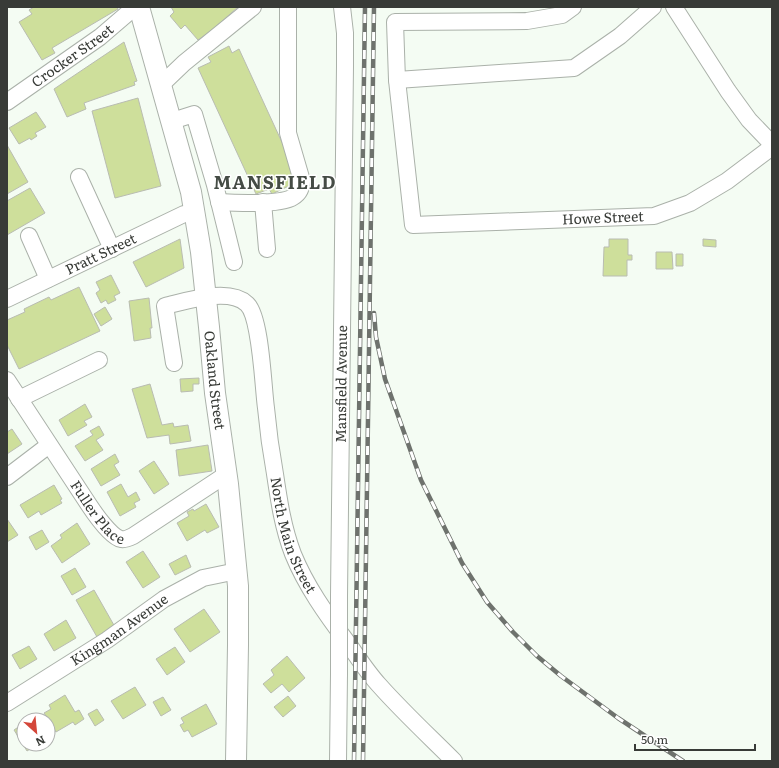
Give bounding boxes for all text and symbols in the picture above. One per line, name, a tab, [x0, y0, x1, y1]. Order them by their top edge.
street label: Crocker Street	[27, 19, 117, 91]
district label: MANSFIELD	[213, 168, 337, 195]
street label: Howe Street	[562, 205, 644, 228]
street label: Pratt Street	[62, 227, 139, 279]
street label: Mansfield Avenue	[330, 325, 351, 443]
street label: Oakland Street	[200, 330, 231, 431]
street label: Fuller Place	[66, 476, 127, 549]
street label: North Main Street	[267, 476, 322, 597]
street label: Kingman Avenue	[66, 588, 172, 670]
north arrow	[16, 712, 56, 752]
scale bar	[635, 726, 755, 752]
text: 50 m	[641, 730, 668, 748]
text: N	[33, 733, 49, 751]

